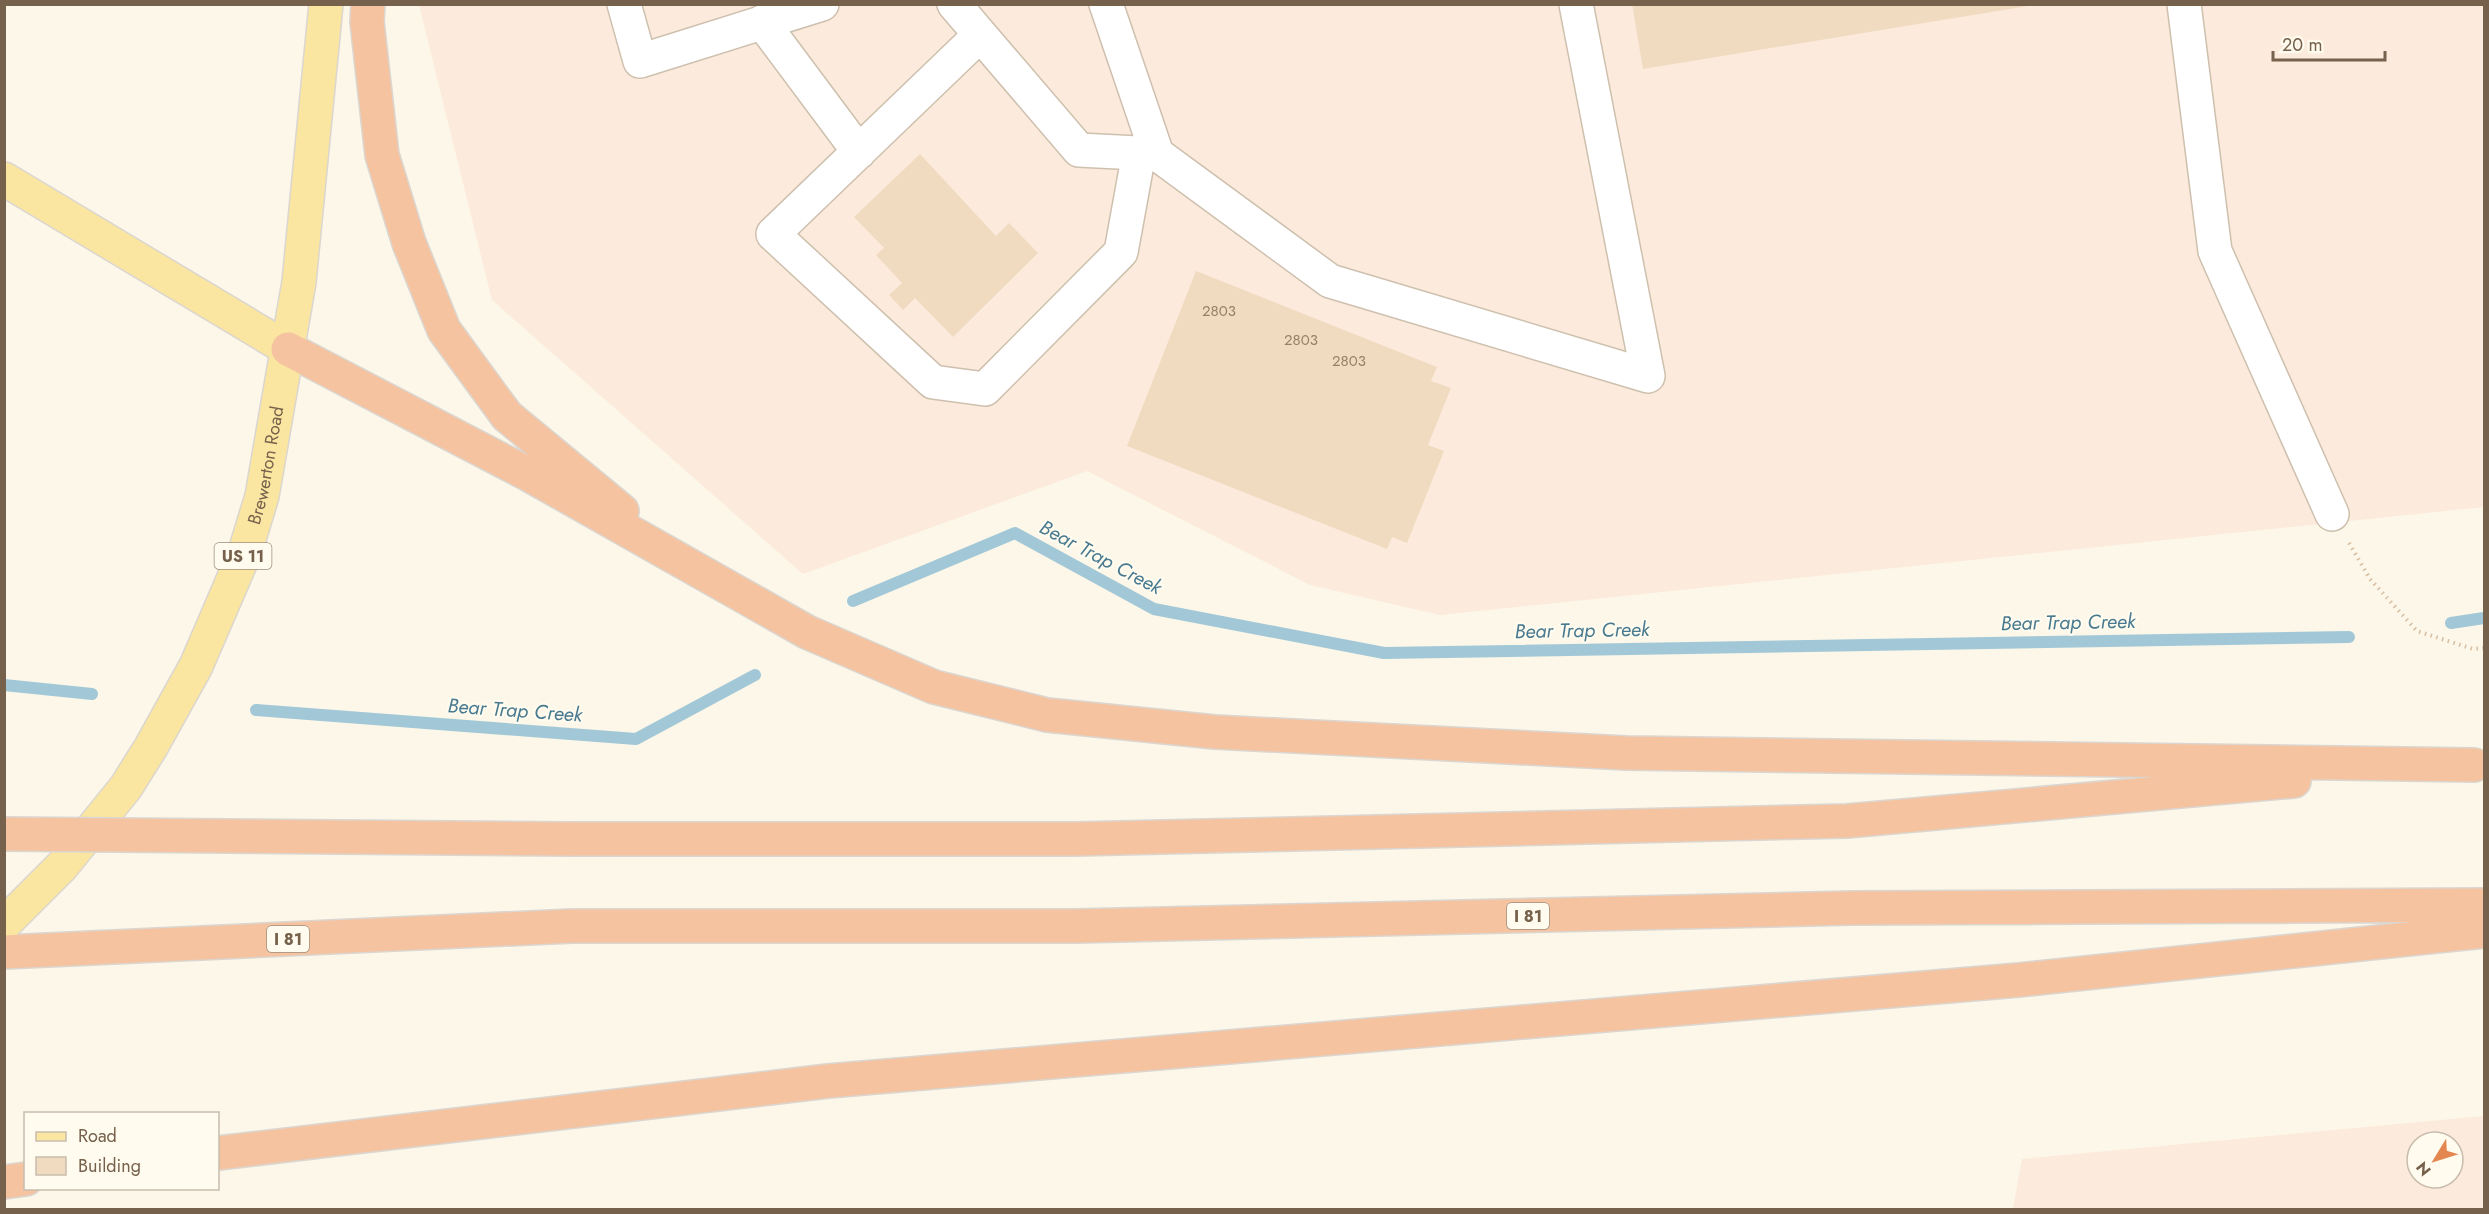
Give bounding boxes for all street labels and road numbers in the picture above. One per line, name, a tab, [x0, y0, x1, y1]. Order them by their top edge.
street label: Brewerton Road	[241, 404, 290, 528]
road number: US 11	[214, 543, 272, 569]
road number: I 81	[1507, 903, 1549, 929]
road number: I 81	[267, 926, 309, 952]

